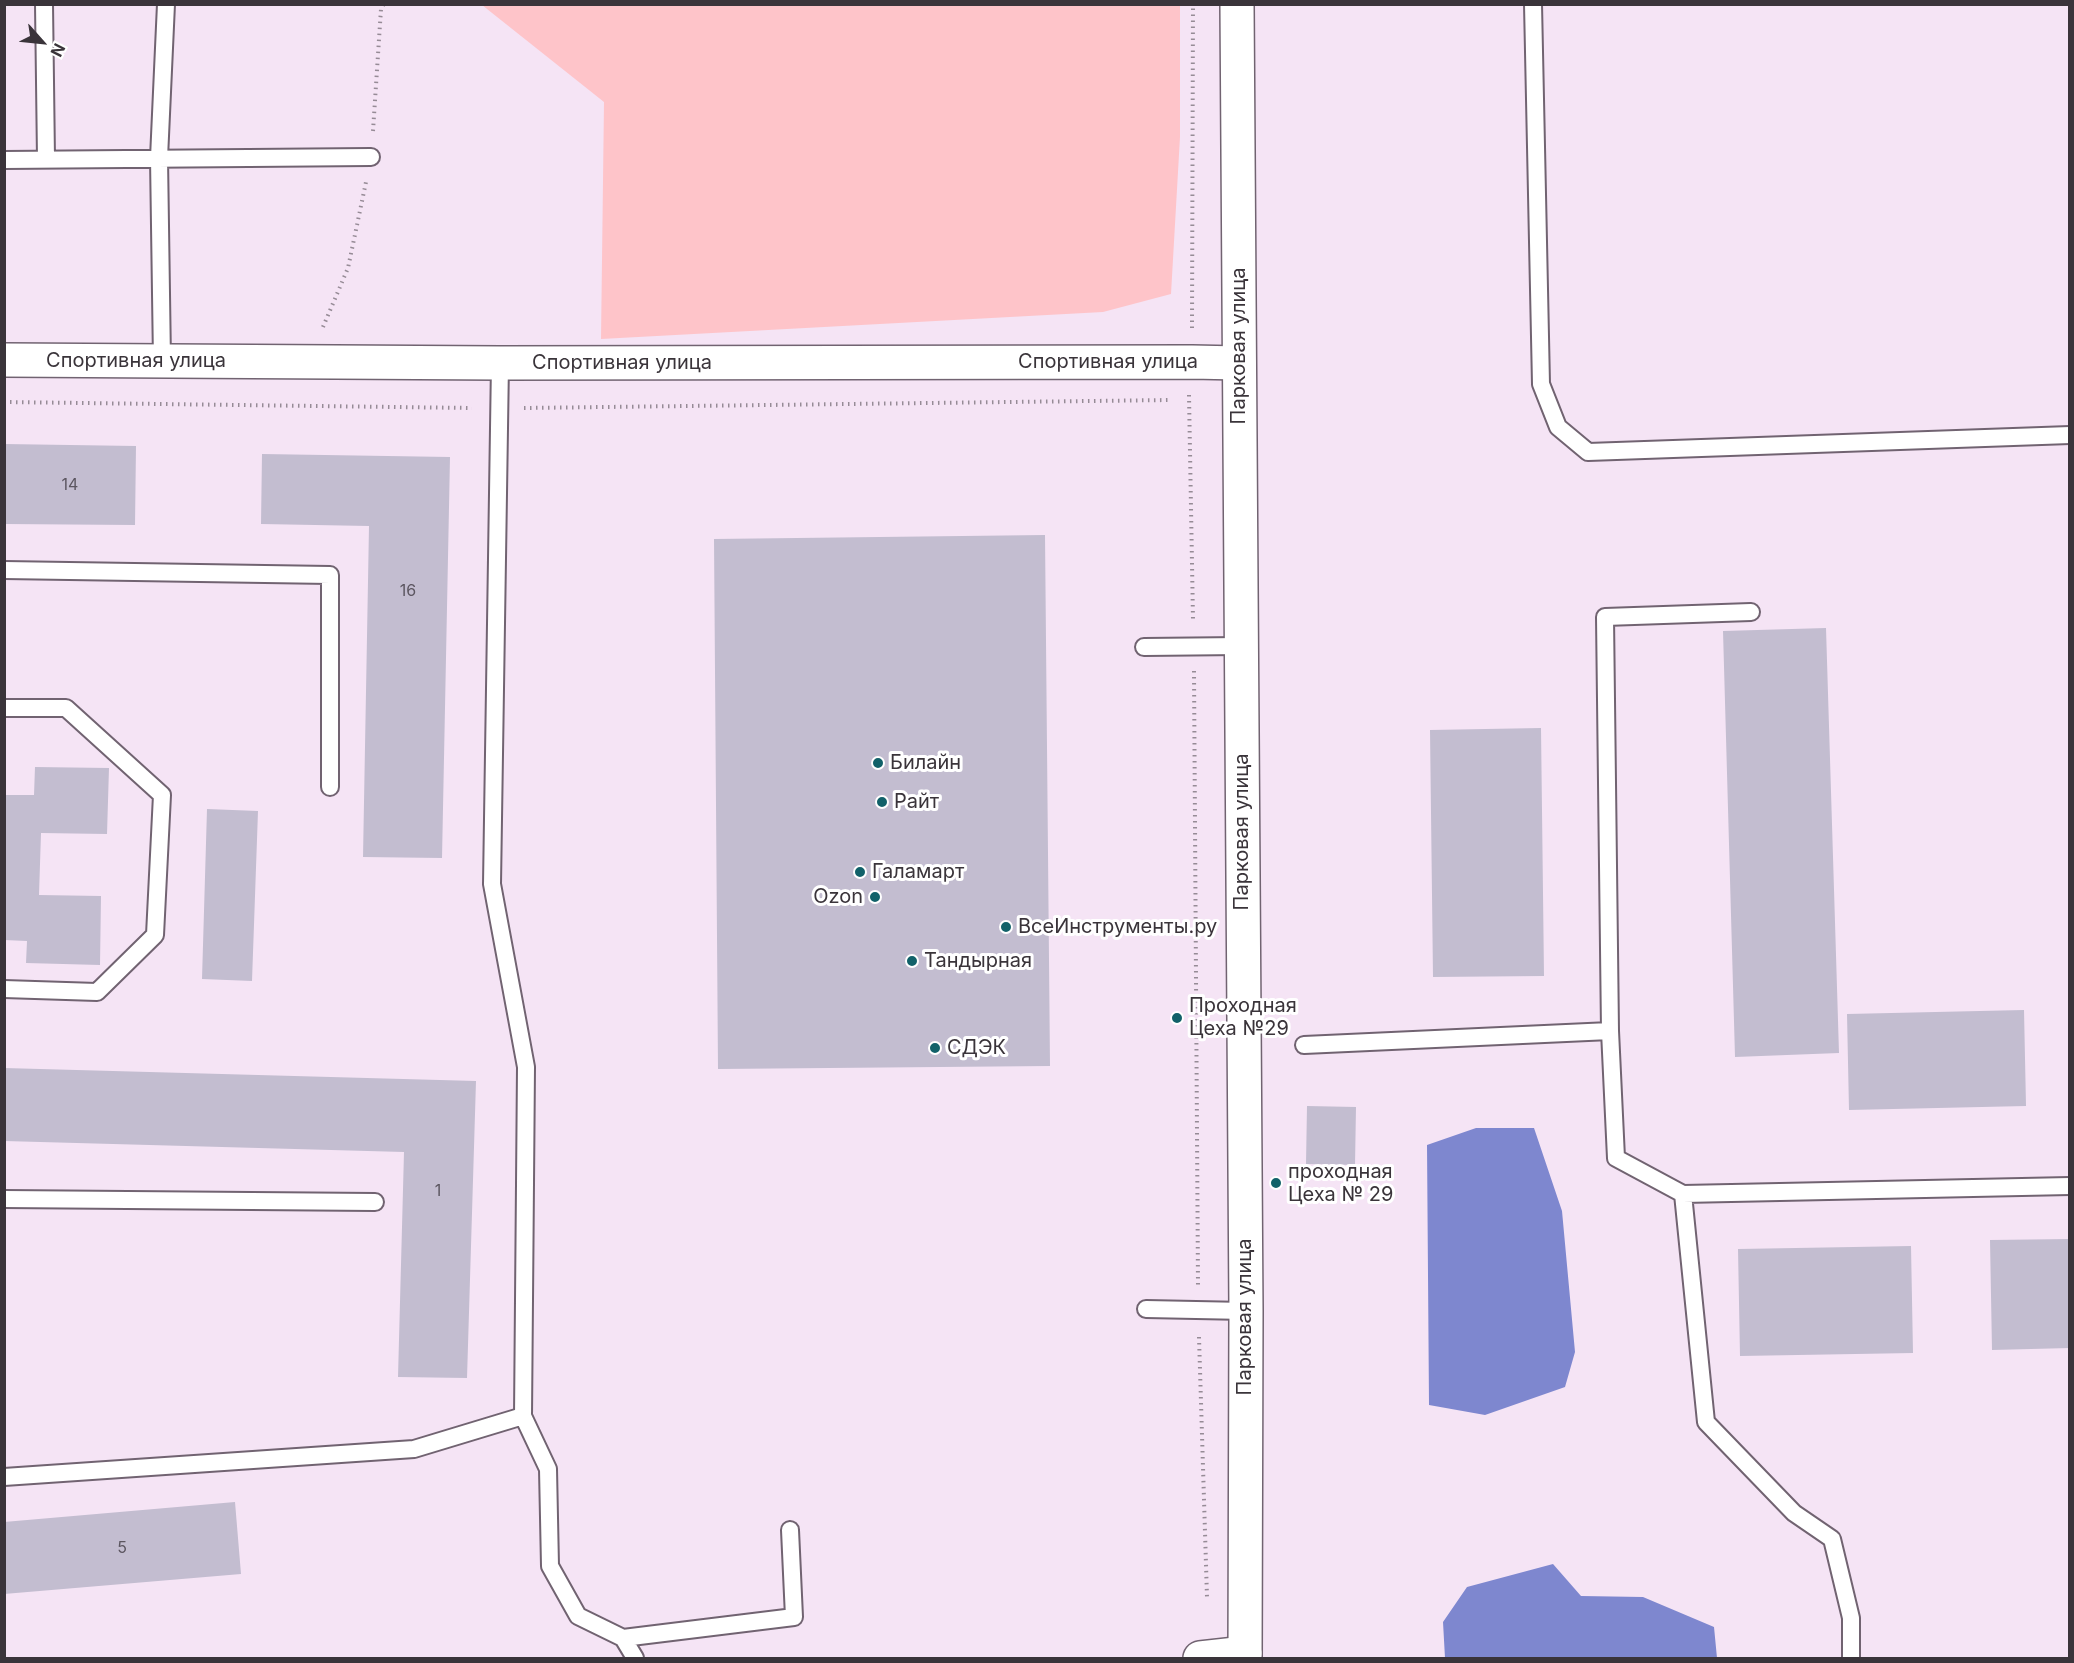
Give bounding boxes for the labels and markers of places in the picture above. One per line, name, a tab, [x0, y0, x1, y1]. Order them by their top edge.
place label: Билайн	[890, 751, 961, 775]
marker: Билайн	[871, 756, 885, 770]
place label: Райт	[894, 790, 939, 814]
marker: Райт	[875, 795, 889, 809]
place label: Галамарт	[872, 860, 964, 884]
marker: Галамарт	[853, 865, 867, 879]
place label: Ozon	[813, 885, 863, 909]
marker: Ozon	[868, 890, 882, 904]
place label: ВсеИнструменты.ру	[1018, 915, 1217, 939]
marker: ВсеИнструменты.ру	[999, 920, 1013, 934]
place label: Тандырная	[924, 949, 1032, 973]
marker: Тандырная	[905, 954, 919, 968]
place label: Проходная Цеха №29	[1189, 994, 1297, 1041]
marker: Проходная Цеха №29	[1170, 1011, 1184, 1025]
place label: СДЭК	[947, 1036, 1006, 1060]
marker: СДЭК	[928, 1041, 942, 1055]
place label: проходная Цеха № 29	[1288, 1160, 1393, 1207]
marker: проходная Цеха № 29	[1269, 1176, 1283, 1190]

